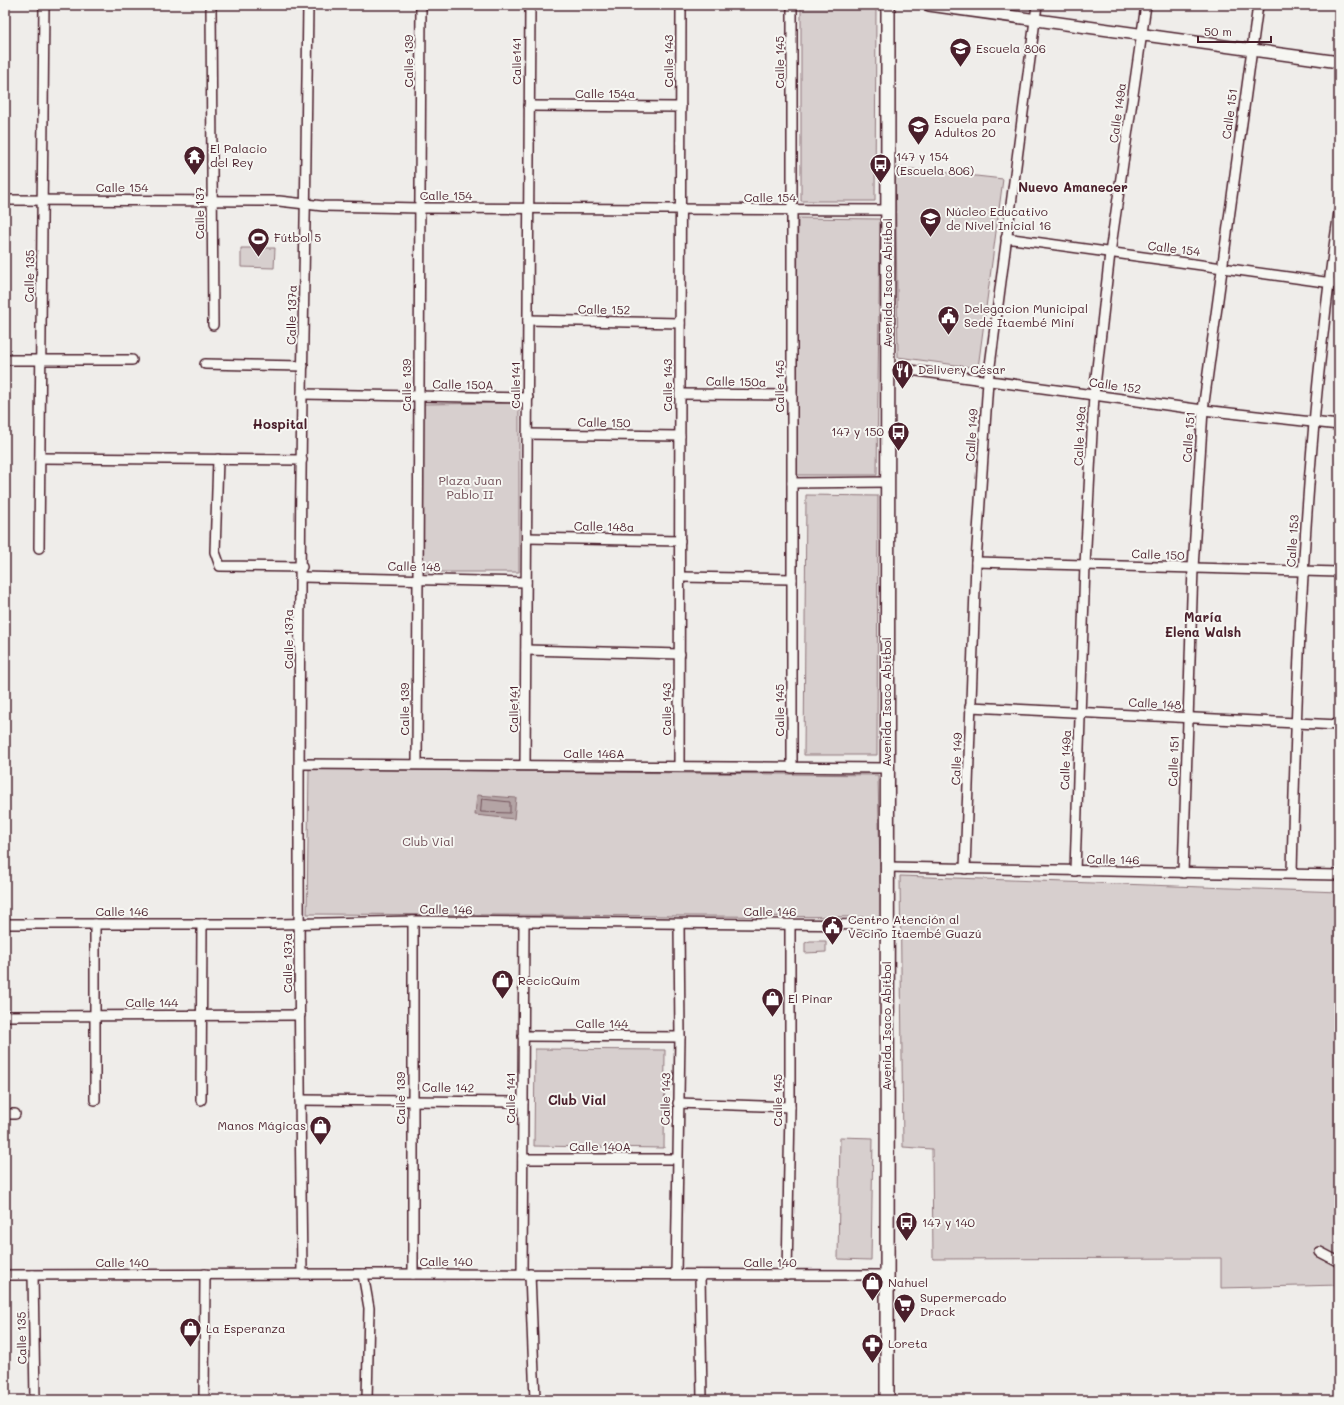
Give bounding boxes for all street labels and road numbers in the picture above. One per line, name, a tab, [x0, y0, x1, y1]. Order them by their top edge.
street label: Calle 139	[400, 35, 416, 87]
street label: Calle 143	[660, 35, 676, 87]
street label: Calle 145	[771, 36, 787, 88]
street label: Calle141	[508, 37, 524, 85]
street label: Calle 149a	[1105, 82, 1129, 144]
street label: Calle 154a	[575, 85, 635, 101]
street label: Calle 151	[1218, 87, 1240, 140]
street label: Calle 154	[96, 179, 148, 195]
street label: Calle 137	[191, 186, 207, 239]
street label: Calle 154	[420, 187, 472, 203]
street label: Calle 154	[744, 189, 796, 205]
street label: Avenida Isaco Abitbol	[879, 218, 895, 348]
street label: Calle 154	[1147, 237, 1201, 259]
street label: Calle 135	[21, 249, 37, 302]
street label: Calle 137a	[282, 285, 300, 345]
street label: Calle 152	[578, 301, 630, 317]
street label: Calle 139	[398, 359, 414, 411]
street label: Calle 143	[659, 359, 675, 411]
street label: Calle 145	[771, 360, 787, 412]
street label: Calle141	[507, 361, 523, 409]
street label: Calle 150a	[706, 372, 766, 390]
street label: Calle 152	[1088, 373, 1142, 397]
street label: Calle 150A	[432, 375, 494, 393]
street label: Calle 149a	[1069, 405, 1089, 466]
street label: Calle 149	[961, 408, 981, 462]
street label: Calle 151	[1178, 411, 1198, 463]
street label: Calle 150	[577, 414, 631, 430]
street label: Calle 153	[1282, 514, 1302, 568]
street label: Calle 148a	[574, 517, 634, 535]
street label: Calle 150	[1131, 545, 1185, 563]
street label: Calle 148	[387, 558, 441, 574]
street label: Calle 137a	[280, 609, 296, 669]
street label: Avenida Isaco Abitbol	[878, 637, 894, 767]
street label: Calle 139	[396, 683, 412, 735]
street label: Calle 143	[658, 683, 674, 735]
street label: Calle 145	[771, 684, 787, 736]
street label: Calle141	[505, 685, 521, 733]
street label: Calle 148	[1128, 694, 1182, 712]
street label: Calle 149a	[1056, 730, 1074, 790]
street label: Calle 149	[947, 732, 965, 786]
street label: Calle 151	[1164, 735, 1182, 787]
street label: Calle 146A	[563, 745, 625, 761]
street label: Calle 146	[1086, 851, 1140, 867]
street label: Calle 146	[419, 901, 473, 917]
street label: Calle 146	[96, 903, 149, 919]
street label: Calle 146	[744, 903, 797, 919]
street label: Calle 137a	[279, 933, 295, 993]
street label: Avenida Isaco Abitbol	[878, 961, 894, 1091]
street label: Calle 144	[126, 994, 178, 1010]
street label: Calle 144	[576, 1015, 628, 1031]
street label: Calle 139	[392, 1072, 408, 1124]
street label: Calle 141	[502, 1072, 518, 1124]
street label: Calle 143	[657, 1072, 673, 1126]
street label: Calle 145	[769, 1074, 785, 1126]
street label: Calle 142	[422, 1079, 474, 1095]
street label: Calle 140A	[569, 1138, 631, 1154]
street label: Calle 140	[419, 1253, 473, 1269]
street label: Calle 140	[95, 1254, 149, 1270]
street label: Calle 140	[743, 1254, 797, 1270]
street label: Calle 135	[13, 1312, 29, 1365]

